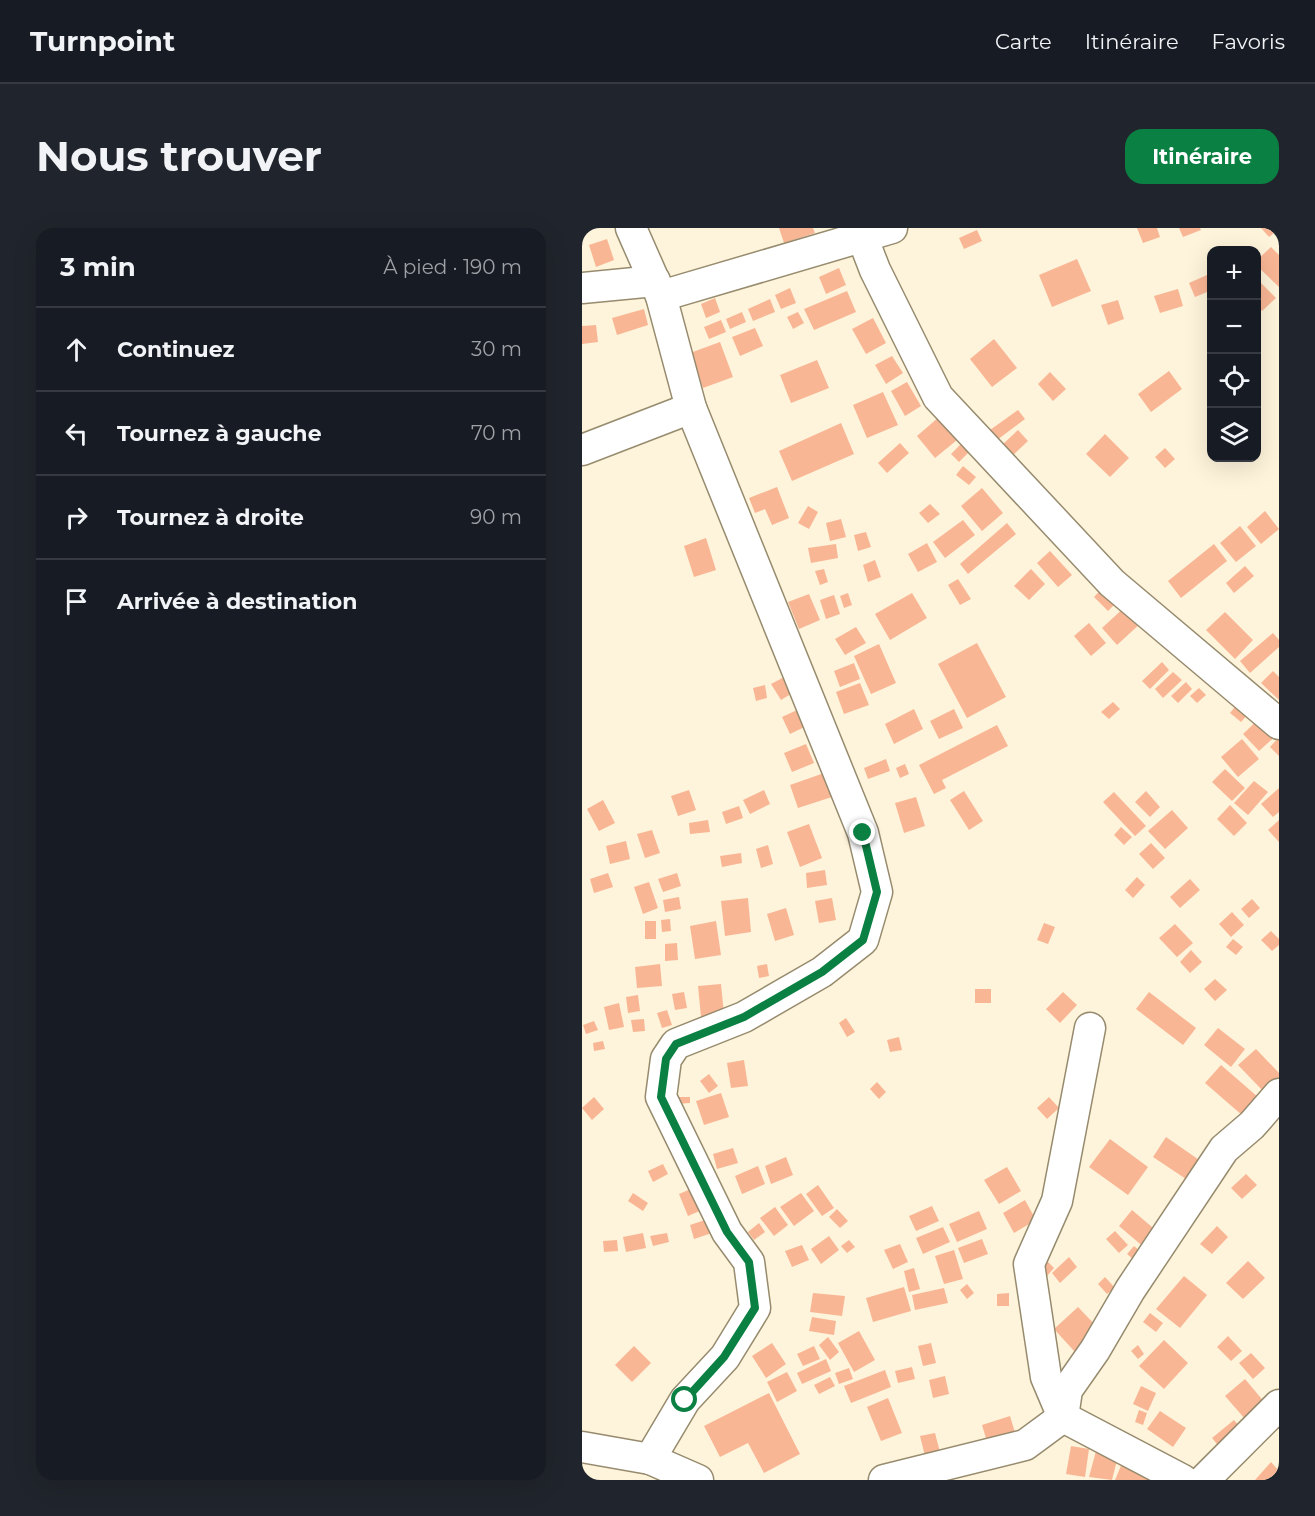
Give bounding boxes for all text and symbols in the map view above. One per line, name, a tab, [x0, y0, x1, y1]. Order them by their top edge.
text: Turnpoint	[30, 24, 175, 58]
text: Carte	[995, 29, 1052, 54]
text: Itinéraire	[1085, 29, 1179, 54]
text: Favoris	[1212, 29, 1285, 54]
button: Itinéraire	[1125, 129, 1279, 184]
text: Nous trouver	[36, 130, 322, 182]
map controls	[1207, 246, 1261, 462]
button: +	[1207, 246, 1261, 300]
text: 3 min	[60, 251, 136, 283]
text: À pied · 190 m	[383, 255, 522, 279]
button: −	[1207, 300, 1261, 354]
icon: ahead	[60, 333, 93, 366]
text: Continuez	[117, 336, 234, 363]
text: 30 m	[471, 337, 522, 361]
button: locate	[1207, 354, 1261, 408]
button: layers	[1207, 408, 1261, 462]
icon: left	[60, 417, 93, 450]
text: Tournez à gauche	[117, 420, 322, 447]
text: 70 m	[471, 421, 522, 445]
icon: right	[60, 501, 93, 534]
text: Tournez à droite	[117, 504, 304, 531]
text: 90 m	[470, 505, 522, 529]
icon: arrive	[60, 585, 93, 618]
text: Arrivée à destination	[117, 588, 357, 615]
route end	[849, 819, 875, 845]
route start	[671, 1386, 697, 1412]

